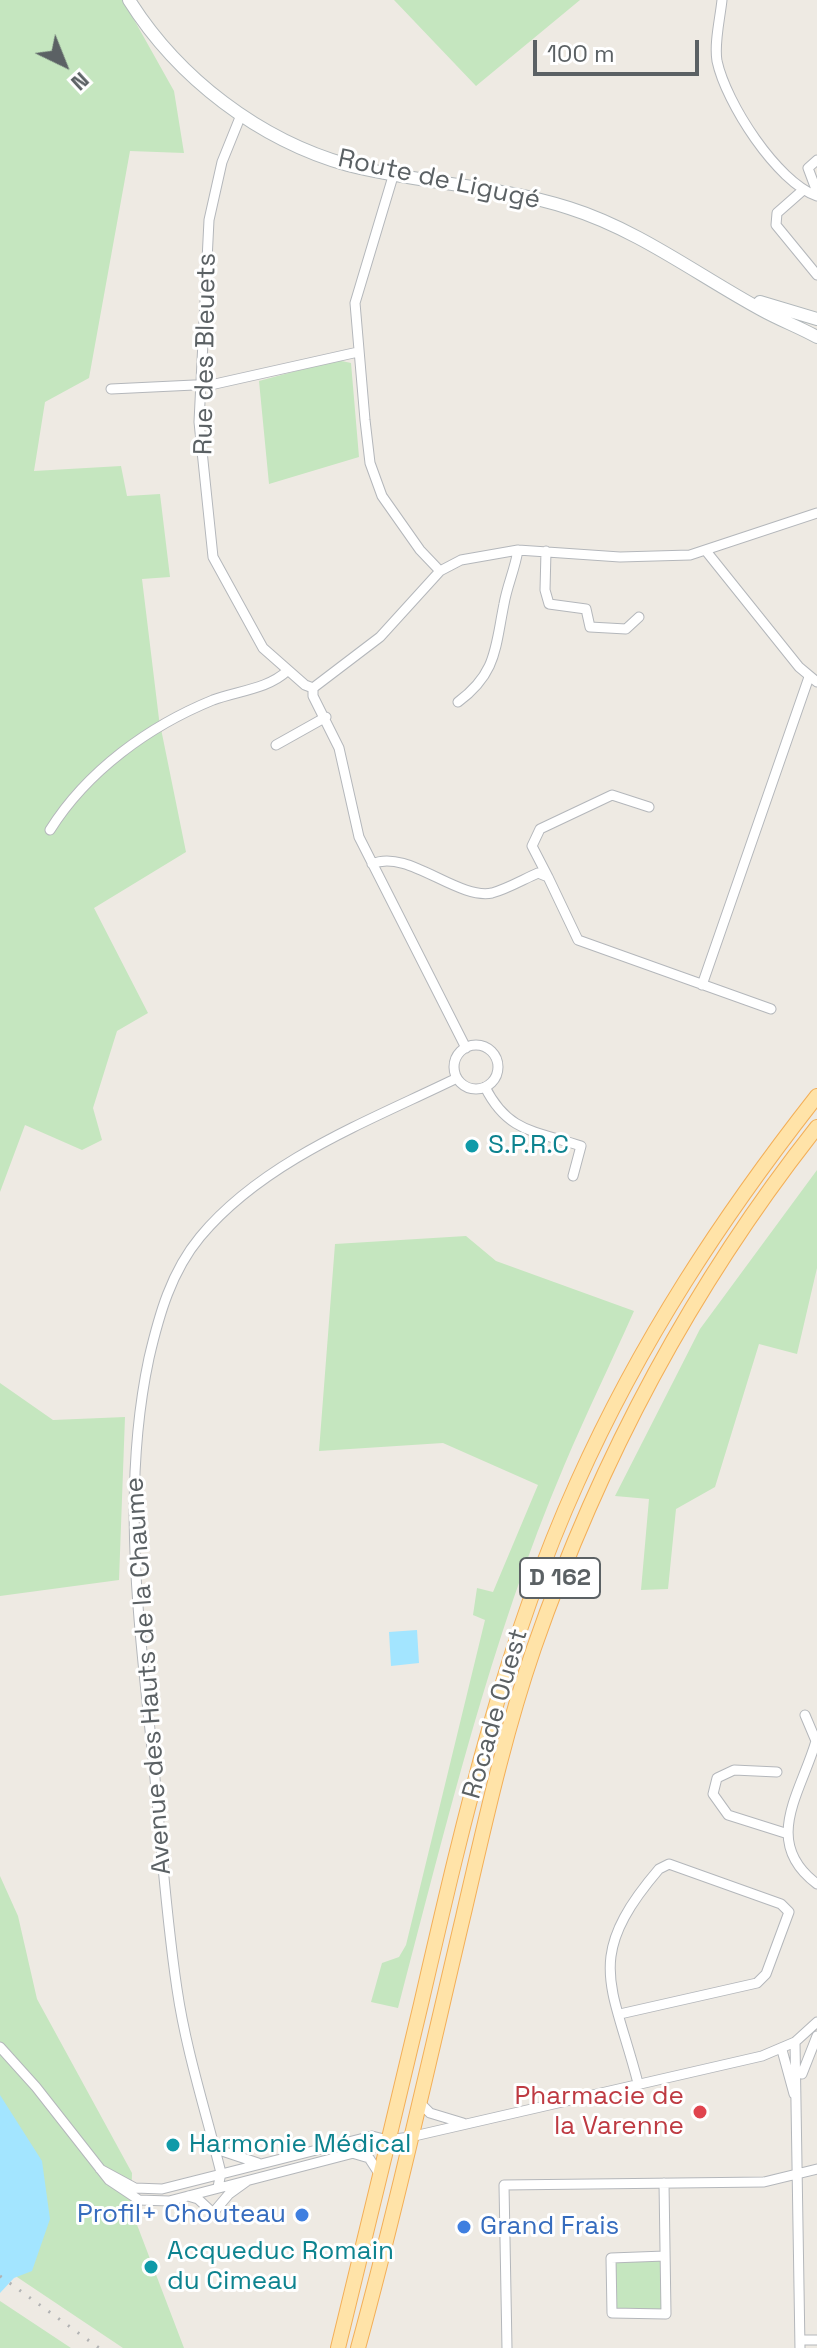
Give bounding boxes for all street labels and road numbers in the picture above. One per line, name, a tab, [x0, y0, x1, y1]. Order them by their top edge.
street label: Route de Ligugé	[335, 143, 543, 217]
street label: Rue des Bleuets	[189, 253, 223, 455]
street label: Avenue des Hauts de la Chaume	[120, 1476, 178, 1876]
road number: D 162	[520, 1558, 600, 1598]
street label: Rocade Ouest	[457, 1625, 535, 1803]

